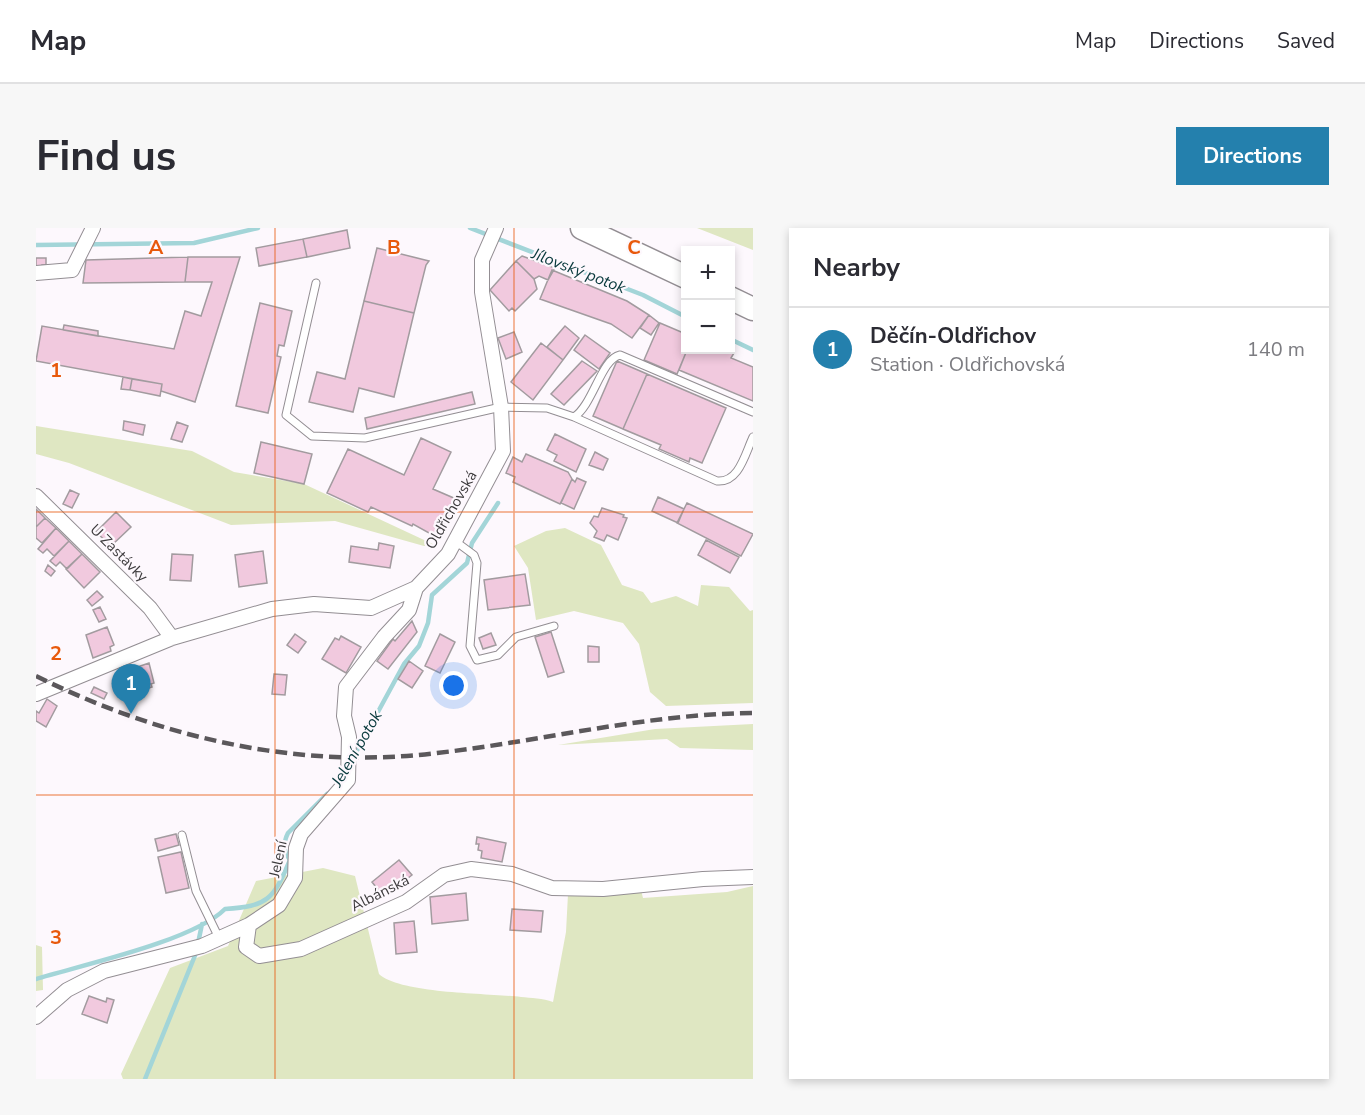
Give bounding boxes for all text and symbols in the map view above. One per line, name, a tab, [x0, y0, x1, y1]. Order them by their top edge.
text: Map	[30, 22, 86, 60]
text: Map	[1075, 27, 1116, 55]
text: Directions	[1149, 27, 1244, 55]
text: Saved	[1277, 27, 1335, 55]
button: Directions	[1176, 127, 1329, 185]
text: Find us	[36, 128, 176, 185]
text: A	[149, 234, 164, 261]
text: B	[387, 234, 401, 261]
text: C	[627, 234, 641, 261]
water label: Jílovský potok	[528, 243, 630, 299]
map controls	[681, 246, 735, 354]
button: +	[681, 246, 735, 300]
text: Nearby	[813, 250, 900, 285]
button: −	[681, 300, 735, 354]
text: Děčín-Oldřichov	[870, 321, 1036, 351]
text: 1	[827, 336, 839, 363]
text: 140 m	[1247, 336, 1305, 363]
text: Station · Oldřichovská	[870, 351, 1065, 378]
text: 1	[50, 357, 62, 384]
street label: Oldřichovská	[421, 467, 481, 553]
street label: U Zastávky	[86, 520, 153, 587]
text: 2	[50, 640, 62, 667]
pin: 1	[112, 664, 151, 714]
your location	[439, 671, 468, 700]
water label: Jelení potok	[326, 706, 388, 791]
street label: Jelení	[264, 837, 292, 880]
street label: Albánská	[347, 870, 413, 916]
text: 3	[50, 924, 62, 951]

